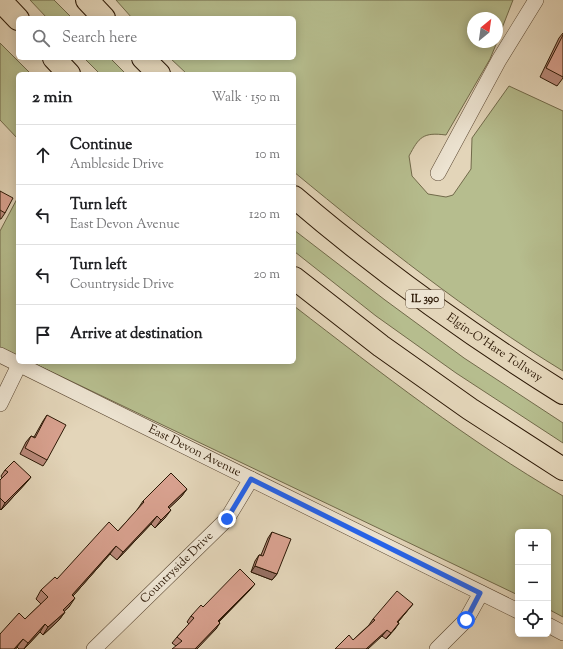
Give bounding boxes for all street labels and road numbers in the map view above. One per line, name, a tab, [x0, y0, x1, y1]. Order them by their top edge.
road number: IL 390	[406, 290, 444, 308]
street label: Elgin-O'Hare Tollway	[443, 309, 546, 387]
street label: East Devon Avenue	[145, 421, 244, 482]
street label: Countryside Drive	[136, 528, 218, 608]

